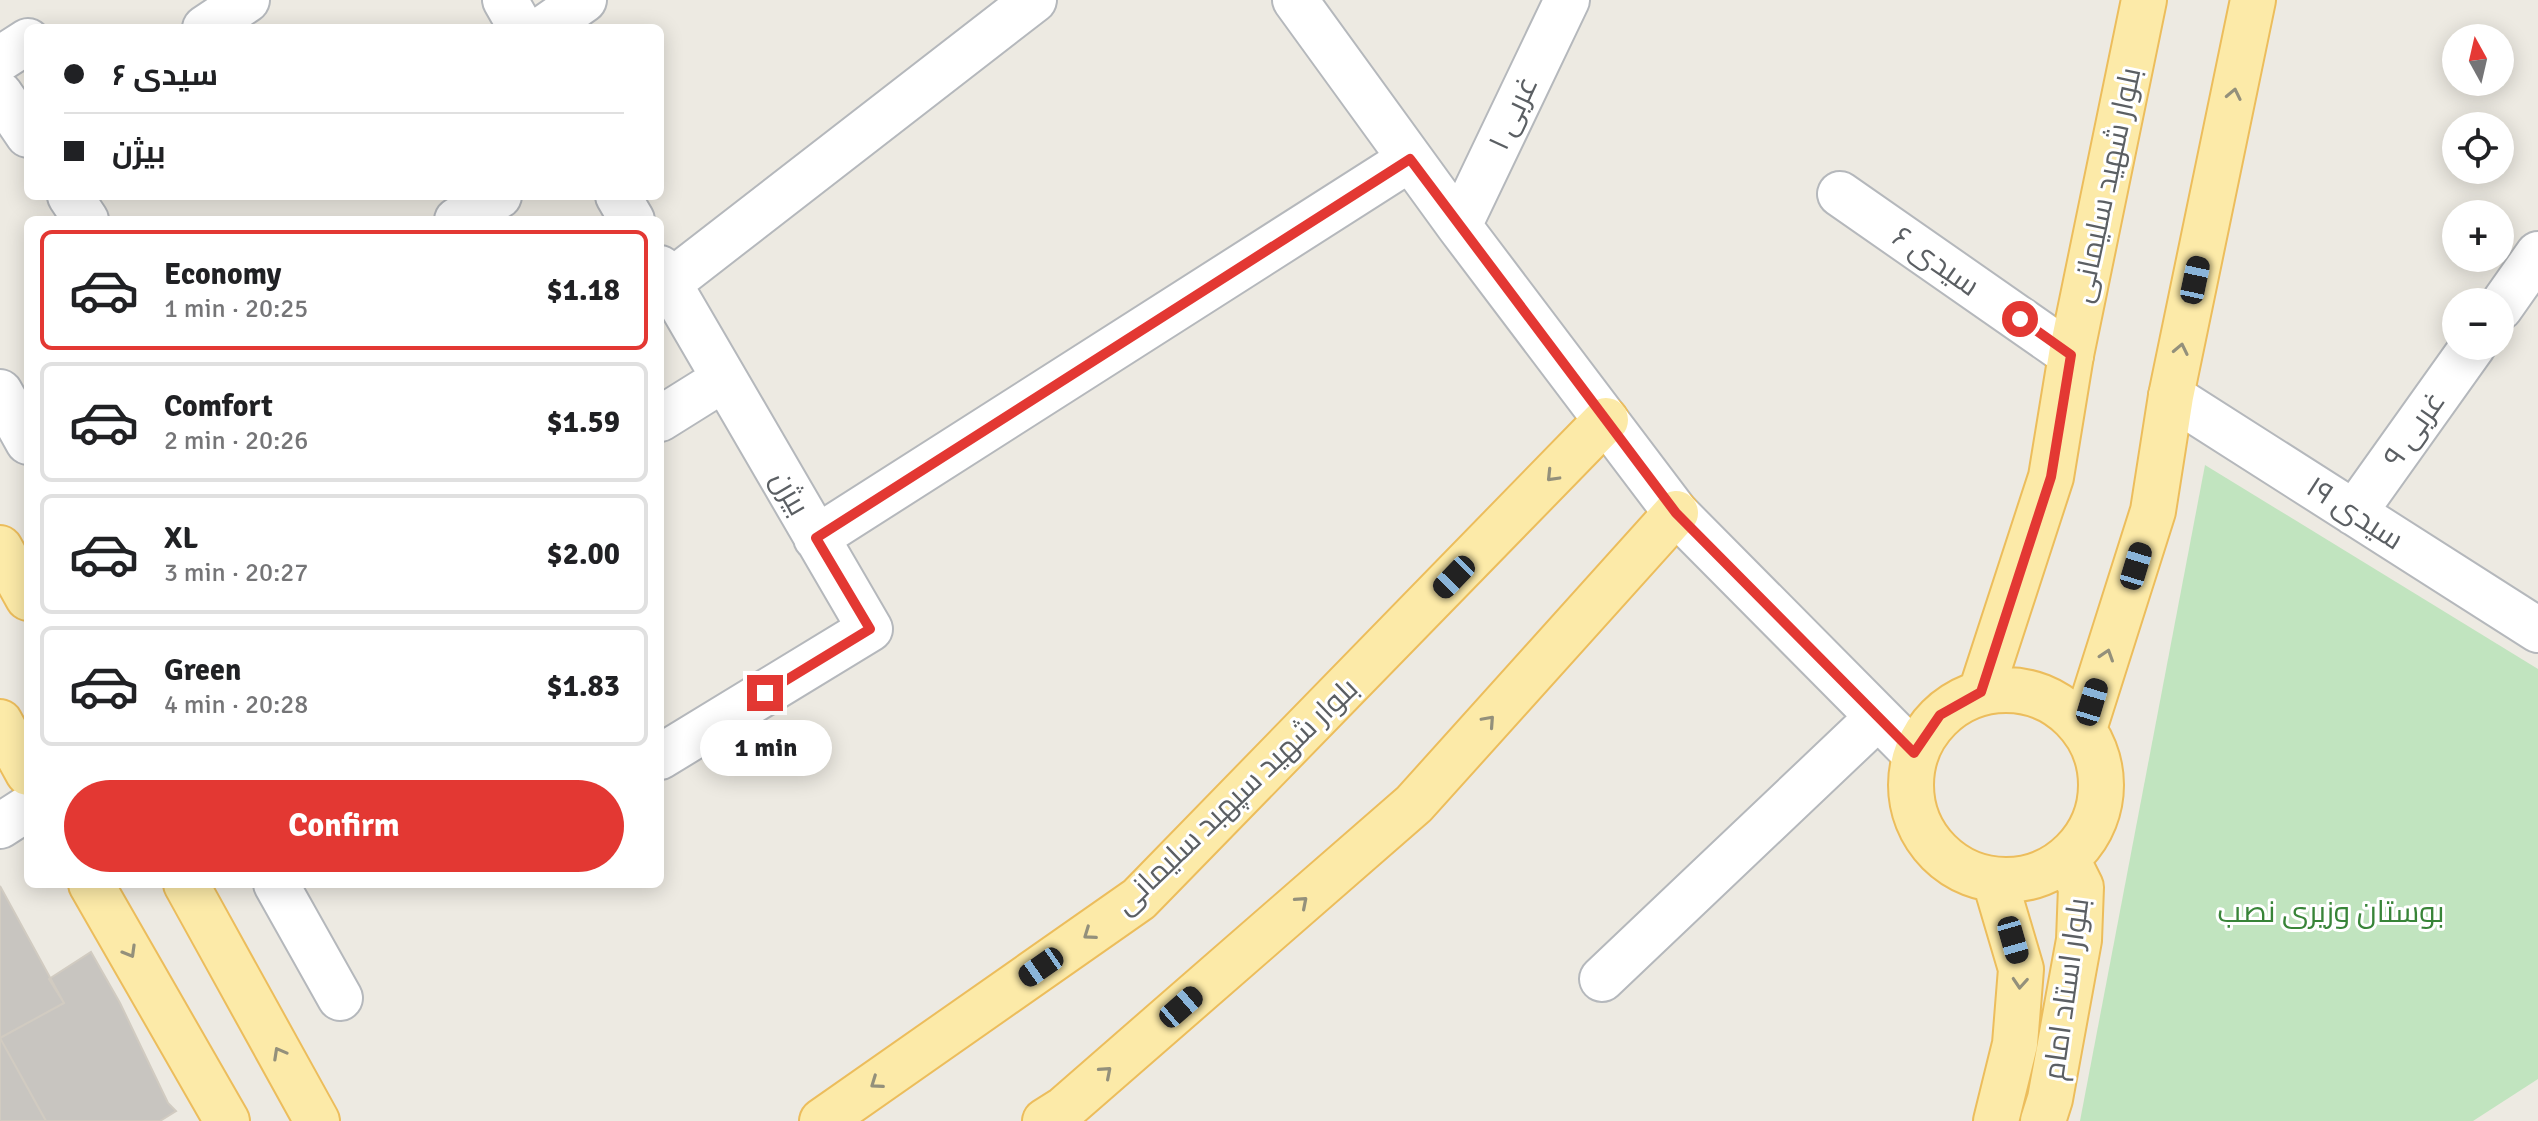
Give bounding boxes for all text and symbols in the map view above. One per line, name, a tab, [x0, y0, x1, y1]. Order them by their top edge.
north arrow	[2442, 24, 2514, 96]
map controls	[2442, 24, 2514, 360]
text: سیدی ۶	[112, 57, 218, 94]
street label: بلوار شهید سلیمانی	[2063, 64, 2150, 306]
street label: غربی ۱	[1480, 70, 1547, 156]
one-way arrow	[2225, 88, 2242, 101]
button: locate	[2442, 112, 2514, 184]
text: بیژن	[112, 134, 166, 171]
button: +	[2442, 200, 2514, 272]
street label: سیدی ۶	[1885, 218, 1986, 305]
icon: car	[68, 254, 140, 326]
car	[2178, 254, 2212, 306]
text: Economy	[164, 256, 281, 293]
text: $1.18	[547, 272, 620, 309]
button: −	[2442, 288, 2514, 360]
text: 1 min · 20:25	[164, 293, 308, 325]
route start	[2002, 301, 2038, 337]
one-way arrow	[2172, 342, 2189, 356]
street label: غربی ۹	[2375, 384, 2454, 474]
icon: car	[68, 386, 140, 458]
text: Comfort	[164, 388, 273, 425]
text: $1.59	[547, 404, 620, 441]
text: 2 min · 20:26	[164, 425, 308, 457]
street label: بیژن	[762, 464, 817, 522]
one-way arrow	[1547, 467, 1561, 481]
street label: سیدی ۱۹	[2299, 468, 2410, 558]
icon: car	[68, 518, 140, 590]
text: XL	[164, 520, 198, 557]
text: $2.00	[547, 536, 620, 573]
car	[2118, 540, 2154, 592]
car	[1429, 551, 1479, 603]
text: 3 min · 20:27	[164, 557, 308, 589]
one-way arrow	[2098, 649, 2114, 662]
icon: car	[68, 650, 140, 722]
text: Green	[164, 652, 241, 689]
text: $1.83	[547, 668, 620, 705]
street label: بلوار شهید سپهبد سلیمانی	[1107, 670, 1366, 922]
route end	[747, 675, 783, 711]
car	[2074, 676, 2110, 728]
text: 4 min · 20:28	[164, 689, 308, 721]
one-way arrow	[1479, 716, 1493, 731]
callout: 1 min	[699, 721, 831, 777]
text: 1 min	[735, 732, 797, 764]
button: Confirm	[64, 780, 624, 872]
park label: بوستان وزیری نصب	[2217, 894, 2445, 931]
street label: بلوار استاد امام	[2035, 896, 2099, 1083]
one-way arrow	[1293, 897, 1308, 911]
car	[1995, 914, 2031, 966]
one-way arrow	[1084, 924, 1098, 938]
one-way arrow	[120, 943, 136, 957]
car	[1014, 943, 1068, 991]
one-way arrow	[2012, 977, 2029, 990]
car	[1155, 982, 1207, 1032]
one-way arrow	[273, 1047, 289, 1061]
one-way arrow	[1097, 1068, 1111, 1082]
one-way arrow	[871, 1073, 885, 1088]

